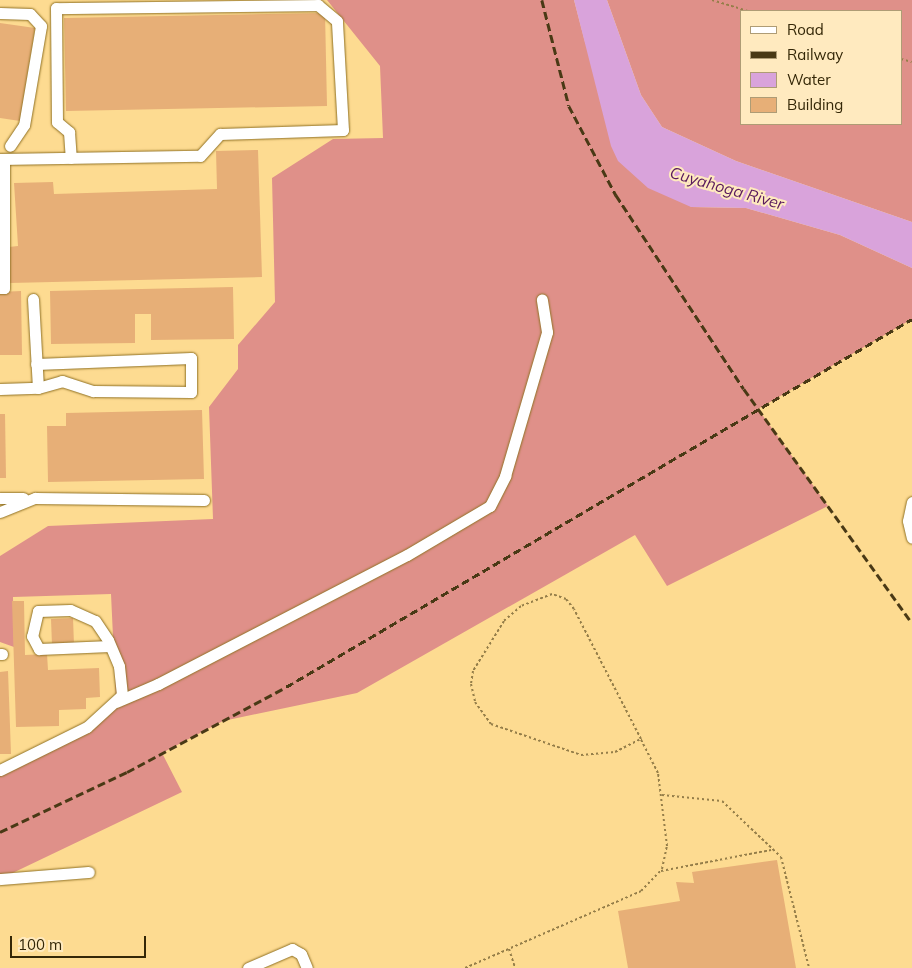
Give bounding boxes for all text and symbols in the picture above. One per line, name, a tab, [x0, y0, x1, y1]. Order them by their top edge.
legend	[740, 10, 902, 125]
text: Road	[787, 20, 824, 39]
text: Railway	[787, 45, 843, 64]
text: Water	[787, 70, 831, 89]
text: Building	[787, 95, 843, 114]
water label: Cuyahoga River	[668, 163, 786, 213]
scale bar	[12, 926, 149, 958]
text: 100 m	[18, 935, 62, 954]

